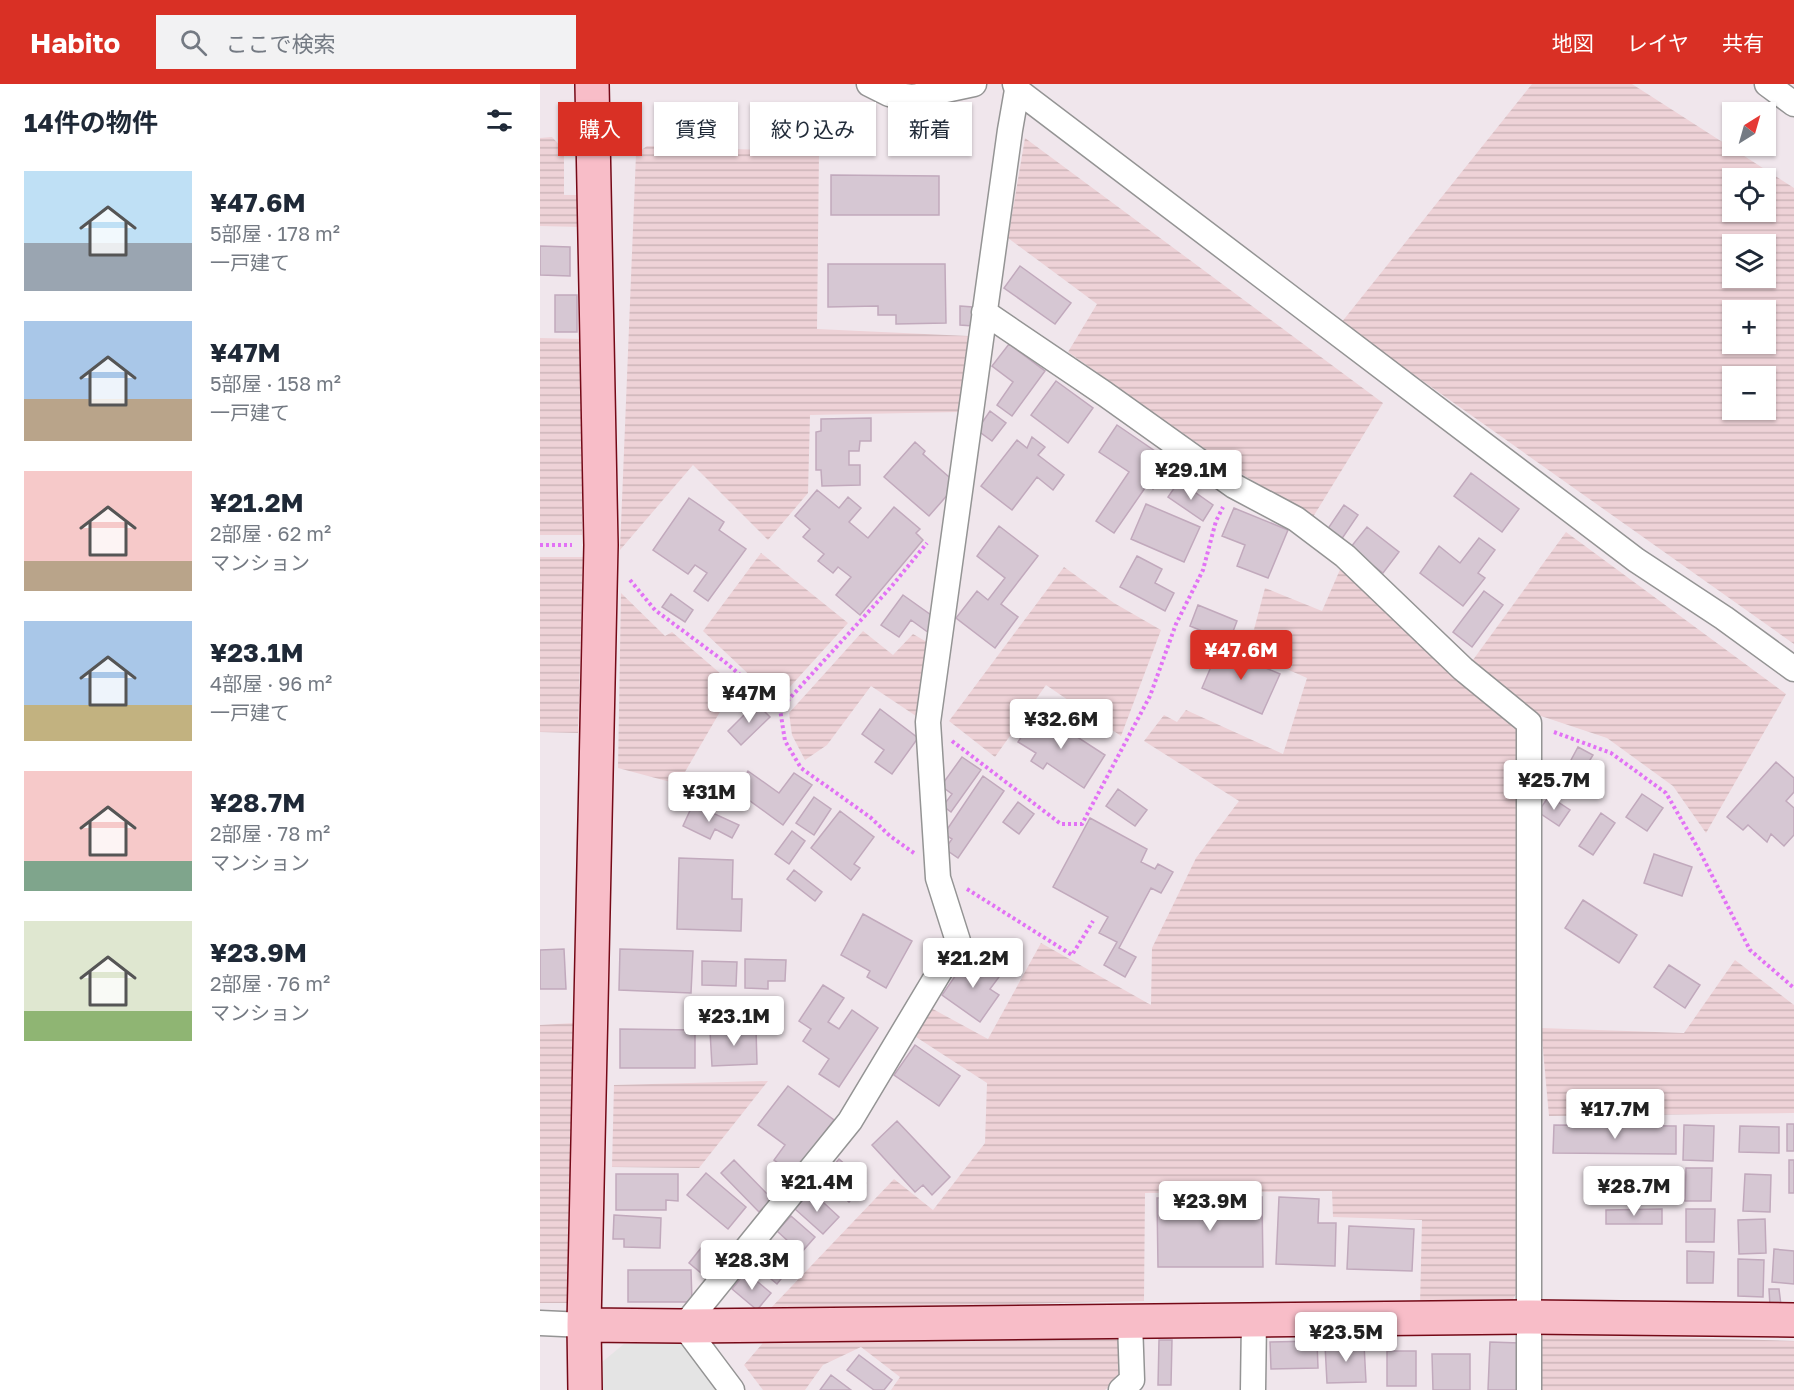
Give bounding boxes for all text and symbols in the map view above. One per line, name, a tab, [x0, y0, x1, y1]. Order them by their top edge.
search box	[156, 15, 576, 69]
text: Habito	[30, 26, 120, 59]
icon: search	[177, 26, 210, 59]
text: ここで検索	[225, 30, 335, 57]
text: 地図	[1552, 30, 1594, 56]
text: レイヤ	[1627, 30, 1689, 56]
text: 共有	[1722, 30, 1764, 56]
chip: 購入	[558, 102, 642, 156]
chip: 賃貸	[654, 102, 738, 156]
chip: 絞り込み	[750, 102, 876, 156]
chip: 新着	[888, 102, 972, 156]
north arrow	[1722, 102, 1776, 156]
map controls	[1722, 102, 1776, 420]
icon: filters	[483, 104, 516, 137]
text: 14件の物件	[24, 107, 158, 138]
button: locate	[1722, 168, 1776, 222]
text: ¥47.6M	[210, 187, 306, 218]
icon: home	[72, 195, 144, 267]
text: 5部屋 · 178 m²	[210, 221, 340, 245]
button: layers	[1722, 234, 1776, 288]
text: 一戸建て	[210, 250, 290, 274]
button: +	[1722, 300, 1776, 354]
text: ¥47M	[210, 337, 281, 368]
icon: home	[72, 345, 144, 417]
button: −	[1722, 366, 1776, 420]
text: 5部屋 · 158 m²	[210, 371, 341, 395]
text: 一戸建て	[210, 400, 290, 424]
pin: ¥29.1M	[1142, 450, 1240, 501]
text: ¥29.1M	[1155, 457, 1227, 481]
text: ¥21.2M	[210, 487, 304, 518]
icon: home	[72, 495, 144, 567]
text: 2部屋 · 62 m²	[210, 521, 331, 545]
text: マンション	[210, 550, 310, 574]
pin: ¥47.6M	[1192, 630, 1290, 681]
text: ¥23.1M	[210, 637, 304, 668]
text: ¥47.6M	[1204, 637, 1278, 661]
icon: home	[72, 645, 144, 717]
text: 4部屋 · 96 m²	[210, 671, 332, 695]
pin: ¥47M	[713, 673, 785, 724]
text: ¥47M	[722, 680, 776, 704]
pin: ¥32.6M	[1012, 699, 1110, 750]
text: 一戸建て	[210, 700, 290, 724]
text: ¥32.6M	[1024, 706, 1098, 730]
pin: ¥25.7M	[1505, 760, 1603, 811]
text: ¥25.7M	[1518, 767, 1590, 791]
pin: ¥31M	[673, 772, 745, 823]
text: ¥31M	[682, 779, 736, 803]
text: ¥28.7M	[210, 787, 305, 818]
icon: home	[72, 795, 144, 867]
text: 2部屋 · 78 m²	[210, 821, 330, 845]
text: マンション	[210, 850, 310, 874]
text: ¥23.9M	[210, 937, 307, 968]
pin: ¥21.2M	[924, 938, 1022, 989]
icon: home	[72, 945, 144, 1017]
text: ¥21.2M	[937, 945, 1009, 969]
text: 2部屋 · 76 m²	[210, 971, 330, 995]
pin: ¥23.1M	[685, 996, 783, 1047]
text: マンション	[210, 1000, 310, 1024]
text: ¥23.1M	[698, 1003, 770, 1027]
pin: ¥17.7M	[1566, 1089, 1664, 1140]
text: ¥17.7M	[1580, 1096, 1650, 1120]
pin: ¥21.4M	[768, 1162, 866, 1213]
pin: ¥28.7M	[1585, 1166, 1683, 1217]
text: ¥21.4M	[781, 1169, 853, 1193]
text: ¥28.7M	[1597, 1173, 1671, 1197]
pin: ¥23.9M	[1161, 1181, 1259, 1232]
text: ¥23.9M	[1173, 1188, 1247, 1212]
pin: ¥28.3M	[703, 1240, 801, 1291]
text: ¥28.3M	[715, 1247, 789, 1271]
pin: ¥23.5M	[1297, 1312, 1395, 1363]
text: ¥23.5M	[1309, 1319, 1383, 1343]

